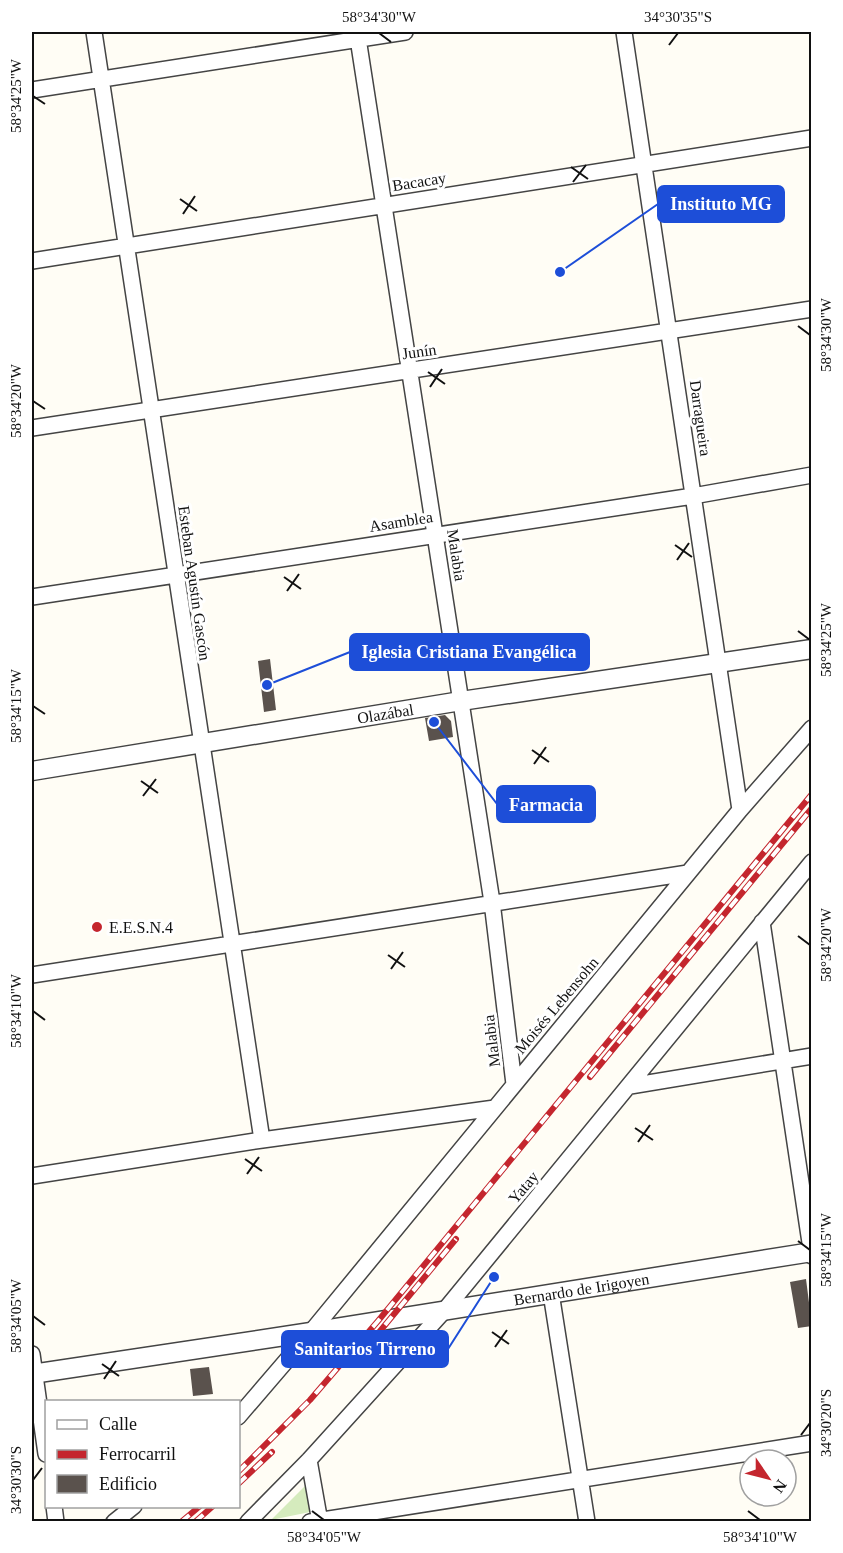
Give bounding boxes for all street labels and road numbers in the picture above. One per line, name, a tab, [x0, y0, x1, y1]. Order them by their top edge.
street label: Bacacay	[391, 169, 447, 195]
street label: Junín	[401, 341, 437, 362]
street label: Darragueira	[686, 379, 714, 457]
street label: Esteban Agustín Gascón	[174, 504, 214, 662]
street label: Asamblea	[368, 508, 434, 535]
street label: Malabia	[444, 528, 469, 582]
street label: Olazábal	[356, 701, 415, 727]
street label: Moisés Lebensohn	[511, 954, 602, 1057]
street label: Malabia	[480, 1014, 503, 1068]
street label: Yatay	[505, 1168, 542, 1207]
street label: Bernardo de Irigoyen	[513, 1270, 650, 1308]

